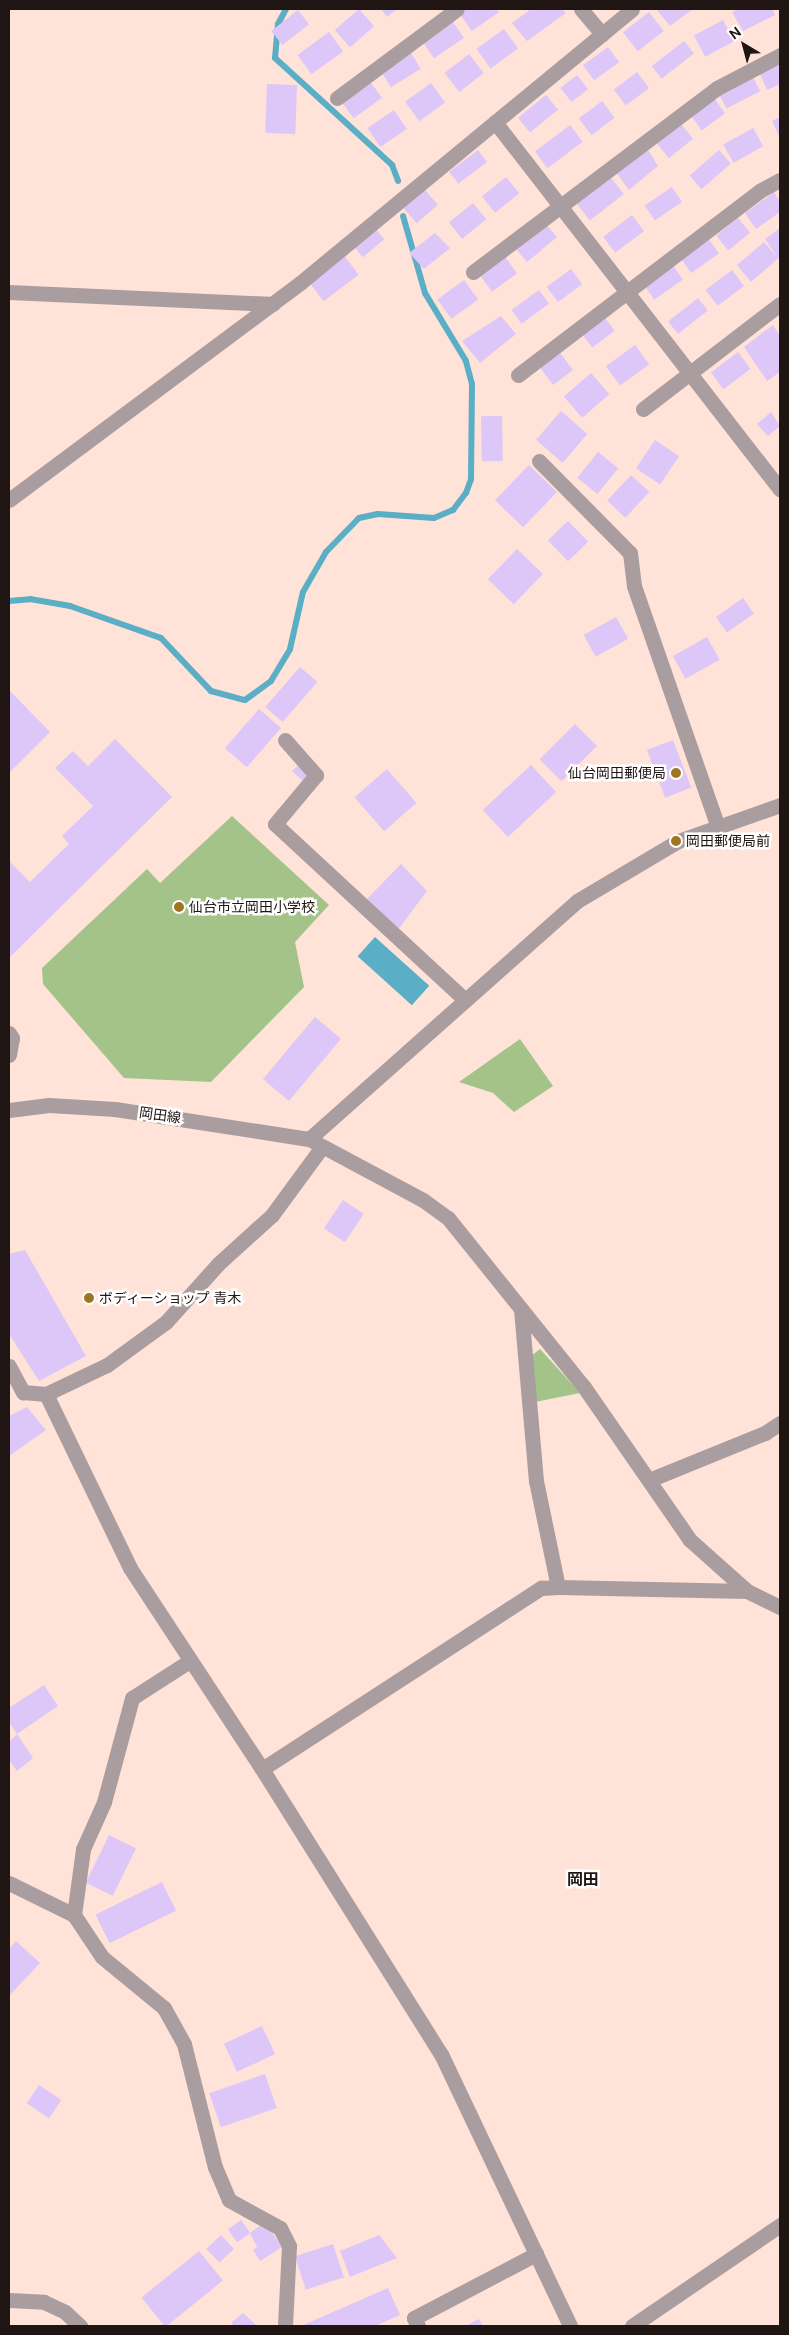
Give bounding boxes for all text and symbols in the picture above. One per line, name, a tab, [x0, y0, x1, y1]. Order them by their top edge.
north arrow	[719, 20, 769, 70]
text: N	[725, 23, 744, 43]
place label: 仙台岡田郵便局	[568, 765, 666, 781]
marker: 仙台岡田郵便局	[670, 767, 682, 779]
place label: 岡田郵便局前	[686, 833, 770, 849]
marker: 岡田郵便局前	[670, 835, 682, 847]
place label: 仙台市立岡田小学校	[189, 899, 315, 915]
marker: 仙台市立岡田小学校	[173, 901, 185, 913]
street label: 岡田線	[138, 1104, 182, 1126]
place label: ボディーショップ 青木	[99, 1290, 243, 1306]
marker: ボディーショップ 青木	[83, 1292, 95, 1304]
district label: 岡田	[567, 1870, 599, 1890]

